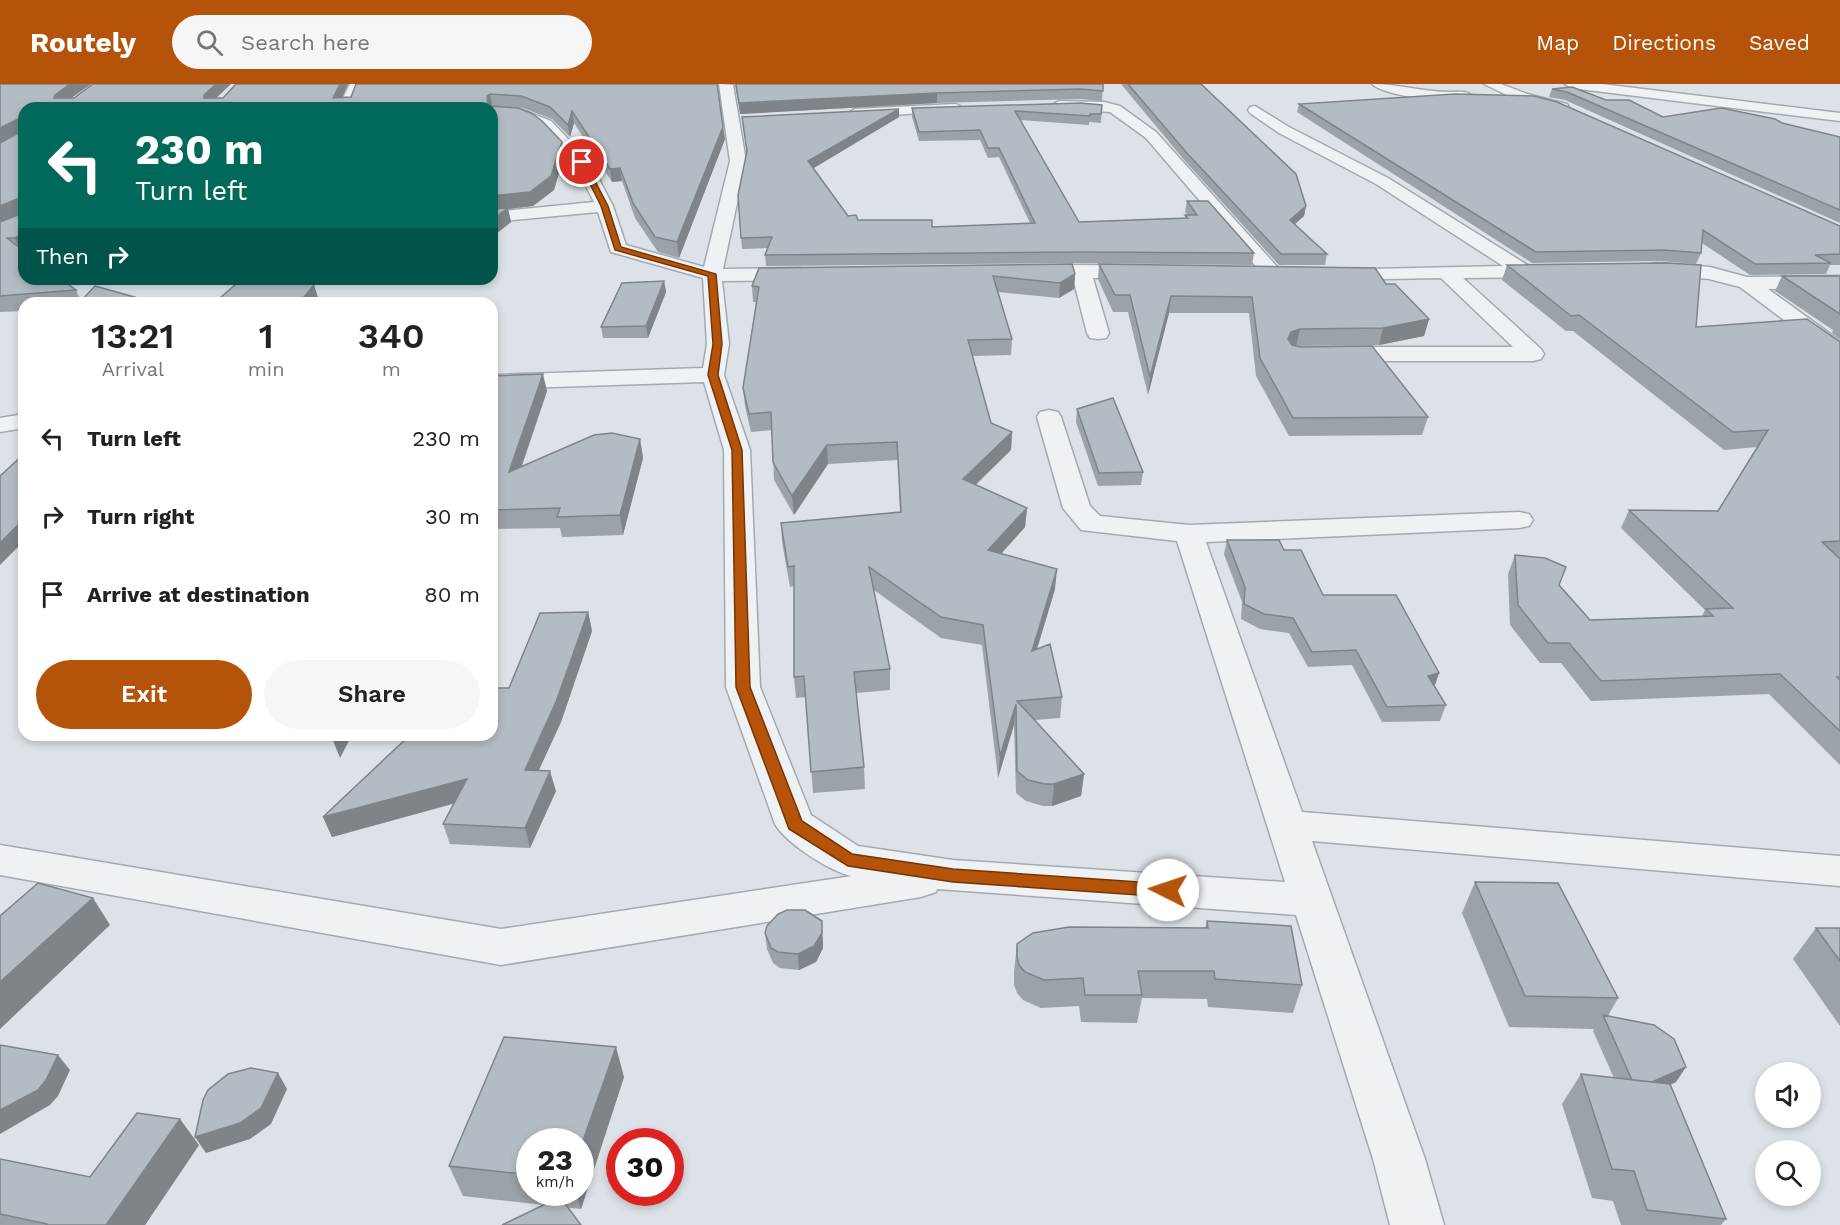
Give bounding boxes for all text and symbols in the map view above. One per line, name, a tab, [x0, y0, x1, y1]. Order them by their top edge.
search box	[172, 15, 592, 69]
text: Routely	[30, 26, 136, 59]
icon: search	[193, 26, 226, 59]
text: Search here	[241, 30, 370, 55]
text: Map	[1536, 30, 1579, 55]
text: Directions	[1612, 30, 1716, 55]
text: Saved	[1749, 30, 1810, 55]
text: 230 m	[135, 125, 264, 174]
icon: left	[36, 126, 114, 204]
pin	[556, 136, 607, 187]
icon: arrive	[565, 145, 598, 178]
text: Turn left	[135, 175, 247, 207]
icon: right	[101, 240, 134, 273]
text: Then	[36, 244, 89, 269]
text: 13:21	[91, 315, 175, 357]
text: 1	[259, 315, 274, 357]
text: 340	[358, 315, 425, 357]
text: Arrival	[102, 357, 164, 381]
text: min	[248, 357, 285, 381]
text: m	[382, 357, 401, 381]
icon: left	[36, 422, 69, 455]
text: Turn left	[87, 426, 181, 451]
text: 230 m	[412, 426, 480, 451]
icon: right	[36, 500, 69, 533]
text: Turn right	[87, 504, 194, 529]
text: 30 m	[425, 504, 480, 529]
icon: arrive	[36, 578, 69, 611]
text: Arrive at destination	[87, 582, 310, 607]
text: 80 m	[424, 582, 480, 607]
button: Exit	[36, 660, 252, 729]
button: Share	[264, 660, 480, 729]
position arrow	[1136, 858, 1200, 922]
map controls	[1755, 1062, 1821, 1206]
button: sound	[1755, 1062, 1821, 1128]
speed limit sign: 30	[606, 1128, 684, 1206]
button: search	[1755, 1140, 1821, 1206]
text: 23	[537, 1142, 573, 1177]
text: km/h	[536, 1173, 574, 1191]

